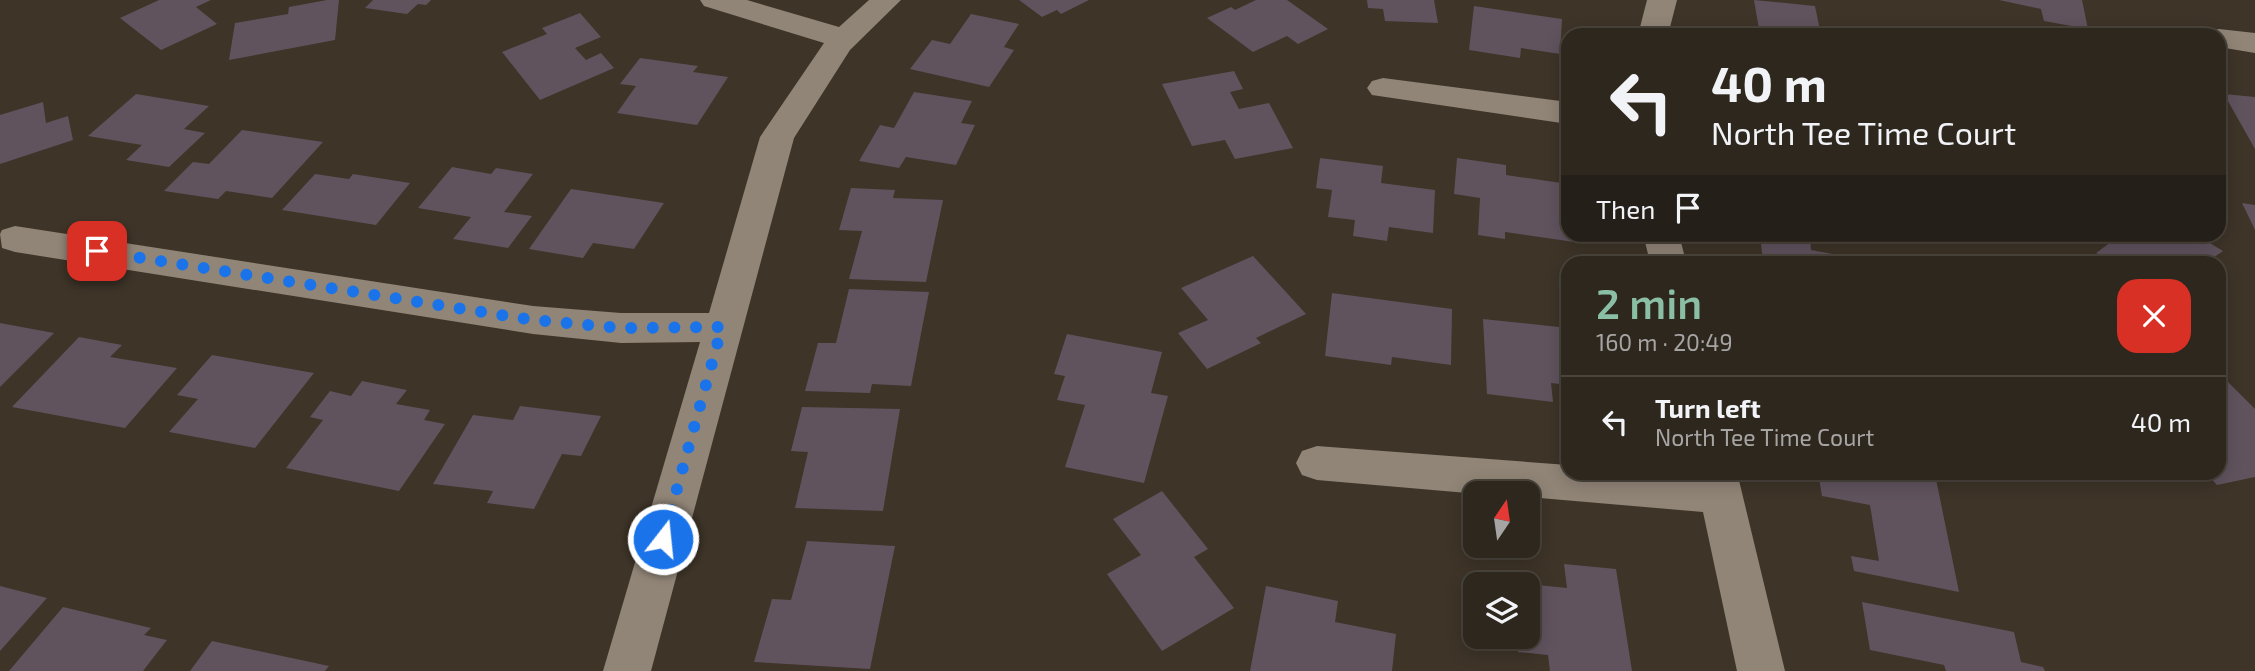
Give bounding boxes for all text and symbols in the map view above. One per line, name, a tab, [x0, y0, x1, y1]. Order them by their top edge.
text: 40 m	[1711, 53, 1827, 112]
icon: left	[1596, 56, 1687, 147]
text: North Tee Time Court	[1711, 113, 2016, 151]
icon: arrive	[1669, 189, 1707, 227]
text: Then	[1596, 193, 1655, 224]
pin	[67, 221, 127, 281]
icon: arrive	[78, 232, 116, 270]
text: 2 min	[1596, 277, 1702, 327]
button: close	[2117, 279, 2191, 353]
text: 160 m · 20:49	[1596, 328, 1733, 356]
text: Turn left	[1655, 392, 1761, 423]
icon: left	[1596, 403, 1634, 441]
text: 40 m	[2131, 406, 2191, 437]
text: North Tee Time Court	[1655, 423, 1874, 451]
north arrow	[1463, 481, 1540, 558]
map controls	[1463, 481, 1540, 649]
position arrow	[626, 502, 700, 576]
button: layers	[1463, 572, 1540, 649]

